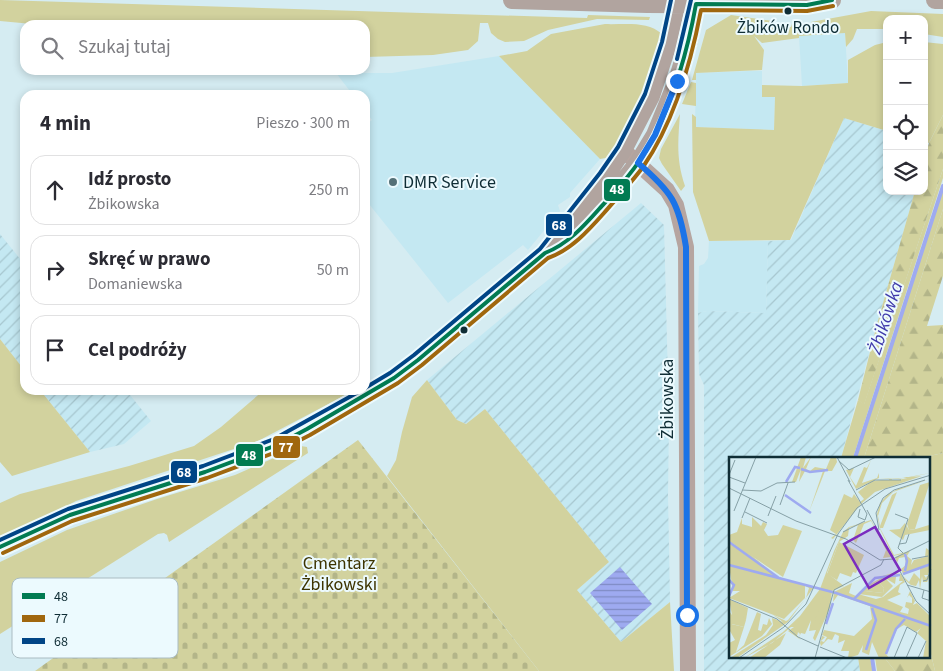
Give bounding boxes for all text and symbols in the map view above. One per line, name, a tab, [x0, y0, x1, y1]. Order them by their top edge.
marker: Żbików Rondo	[783, 6, 793, 16]
map controls	[883, 15, 928, 195]
button: +	[883, 15, 928, 60]
place label: Żbików Rondo	[737, 16, 839, 40]
search box	[20, 20, 370, 75]
icon: search	[38, 34, 66, 62]
text: Szukaj tutaj	[78, 34, 171, 61]
button: −	[883, 60, 928, 105]
route end	[666, 70, 689, 93]
button: locate	[883, 105, 928, 150]
text: 4 min	[40, 108, 91, 138]
text: Pieszo · 300 m	[256, 112, 350, 134]
button: layers	[883, 150, 928, 195]
text: Idź prosto	[88, 166, 171, 193]
place label: DMR Service	[403, 170, 496, 195]
icon: ahead	[41, 176, 69, 204]
marker: DMR Service	[387, 176, 399, 188]
line badge: 48	[603, 178, 631, 202]
text: 250 m	[309, 179, 349, 201]
text: 48	[610, 180, 624, 200]
text: Żbikowska	[88, 193, 160, 215]
line badge: 68	[545, 213, 573, 237]
text: 68	[552, 216, 566, 236]
text: Skręć w prawo	[88, 246, 210, 273]
icon: right	[41, 256, 69, 284]
text: 50 m	[317, 259, 349, 281]
text: Domaniewska	[88, 273, 183, 295]
water label: Żbikówka	[861, 278, 910, 359]
unlabelled marker	[459, 325, 469, 335]
icon: arrive	[41, 336, 69, 364]
text: Cel podróży	[88, 337, 187, 364]
street label: Żbikowska	[655, 359, 680, 439]
line badge: 77	[272, 435, 301, 459]
text: 77	[279, 438, 293, 458]
line badge: 48	[235, 443, 264, 467]
text: 48	[242, 446, 256, 466]
inset map	[729, 457, 930, 658]
line badge: 68	[170, 460, 198, 484]
text: 68	[177, 463, 191, 483]
park label: Cmentarz Żbikowski	[301, 551, 377, 597]
legend	[12, 578, 178, 658]
text: 48	[54, 587, 68, 607]
route start	[676, 604, 699, 627]
text: 77	[54, 609, 68, 629]
text: 68	[54, 632, 68, 652]

